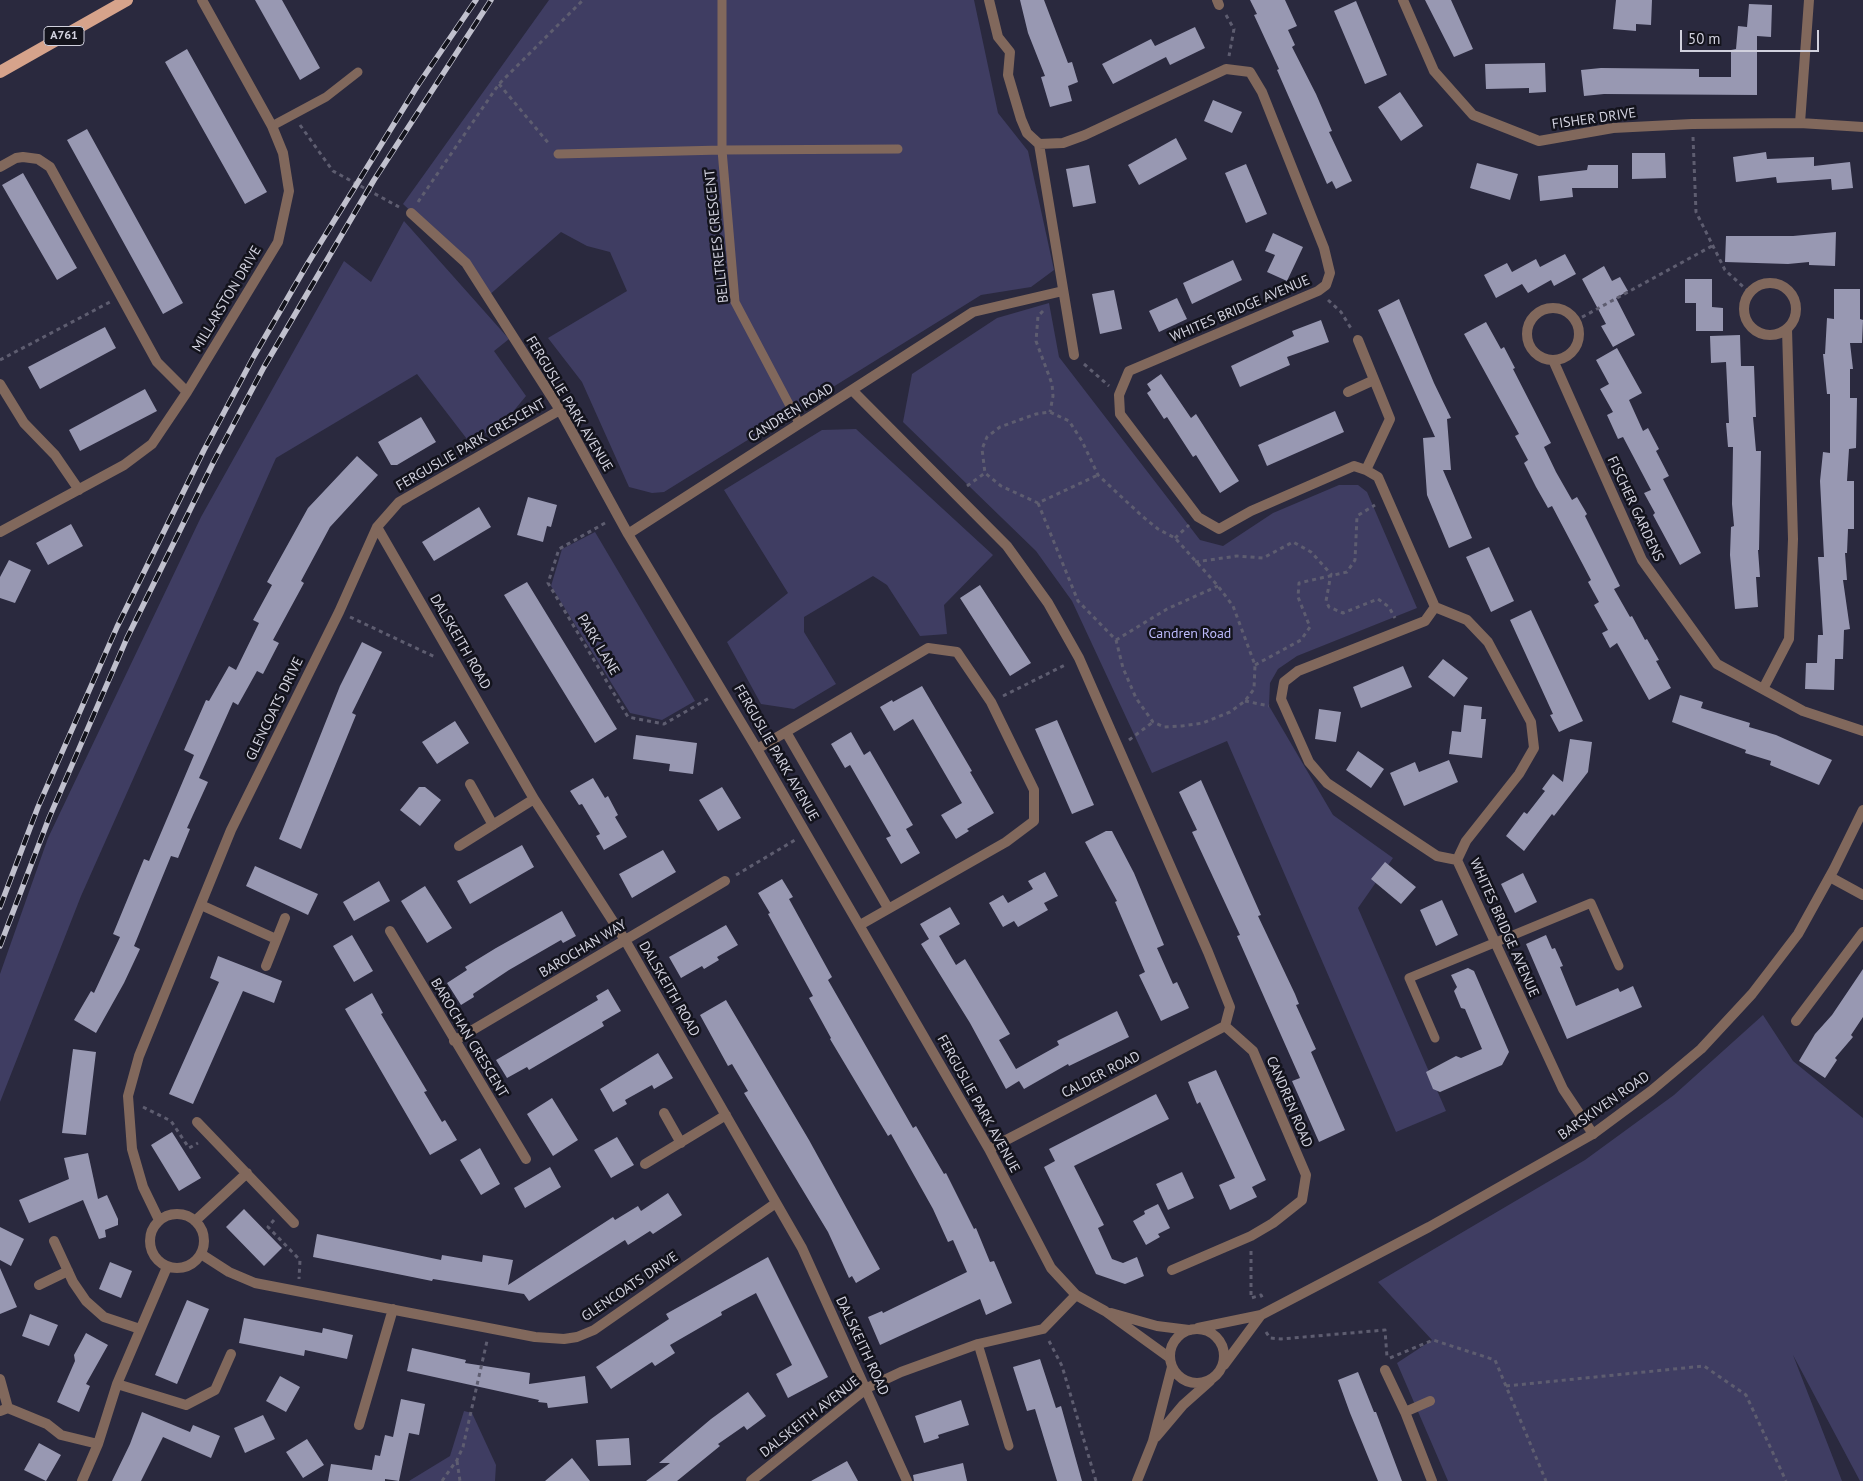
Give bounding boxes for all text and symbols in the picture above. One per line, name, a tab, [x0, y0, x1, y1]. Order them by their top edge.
scale bar	[1683, 20, 1822, 52]
road number: A761	[44, 27, 84, 46]
text: 50 m	[1688, 29, 1721, 48]
street label: FISHER DRIVE	[1551, 105, 1637, 133]
street label: BELLTREES CRESCENT	[702, 168, 732, 304]
street label: MILLARSTON DRIVE	[189, 243, 265, 355]
street label: WHITES BRIDGE AVENUE	[1168, 272, 1312, 346]
street label: FERGUSLIE PARK AVENUE	[522, 333, 616, 475]
street label: CANDREN ROAD	[745, 380, 837, 446]
street label: FERGUSLIE PARK CRESCENT	[393, 395, 549, 495]
street label: FISCHER GARDENS	[1603, 454, 1667, 564]
street label: DALSKEITH ROAD	[426, 591, 494, 693]
street label: PARK LANE	[573, 611, 623, 679]
park label: Candren Road	[1149, 626, 1231, 642]
street label: GLENCOATS DRIVE	[243, 655, 307, 763]
street label: FERGUSLIE PARK AVENUE	[730, 682, 822, 824]
street label: WHITES BRIDGE AVENUE	[1466, 856, 1542, 1000]
street label: BAROCHAN WAY	[536, 916, 630, 982]
street label: DALSKEITH ROAD	[635, 938, 703, 1040]
street label: BAROCHAN CRESCENT	[427, 975, 511, 1101]
street label: FERGUSLIE PARK AVENUE	[933, 1032, 1023, 1176]
street label: CALDER ROAD	[1059, 1048, 1143, 1102]
street label: CANDREN ROAD	[1262, 1054, 1316, 1150]
street label: BARSKIVEN ROAD	[1555, 1068, 1653, 1144]
street label: GLENCOATS DRIVE	[579, 1248, 681, 1326]
street label: DALSKEITH ROAD	[832, 1294, 892, 1398]
street label: DALSKEITH AVENUE	[757, 1373, 863, 1461]

